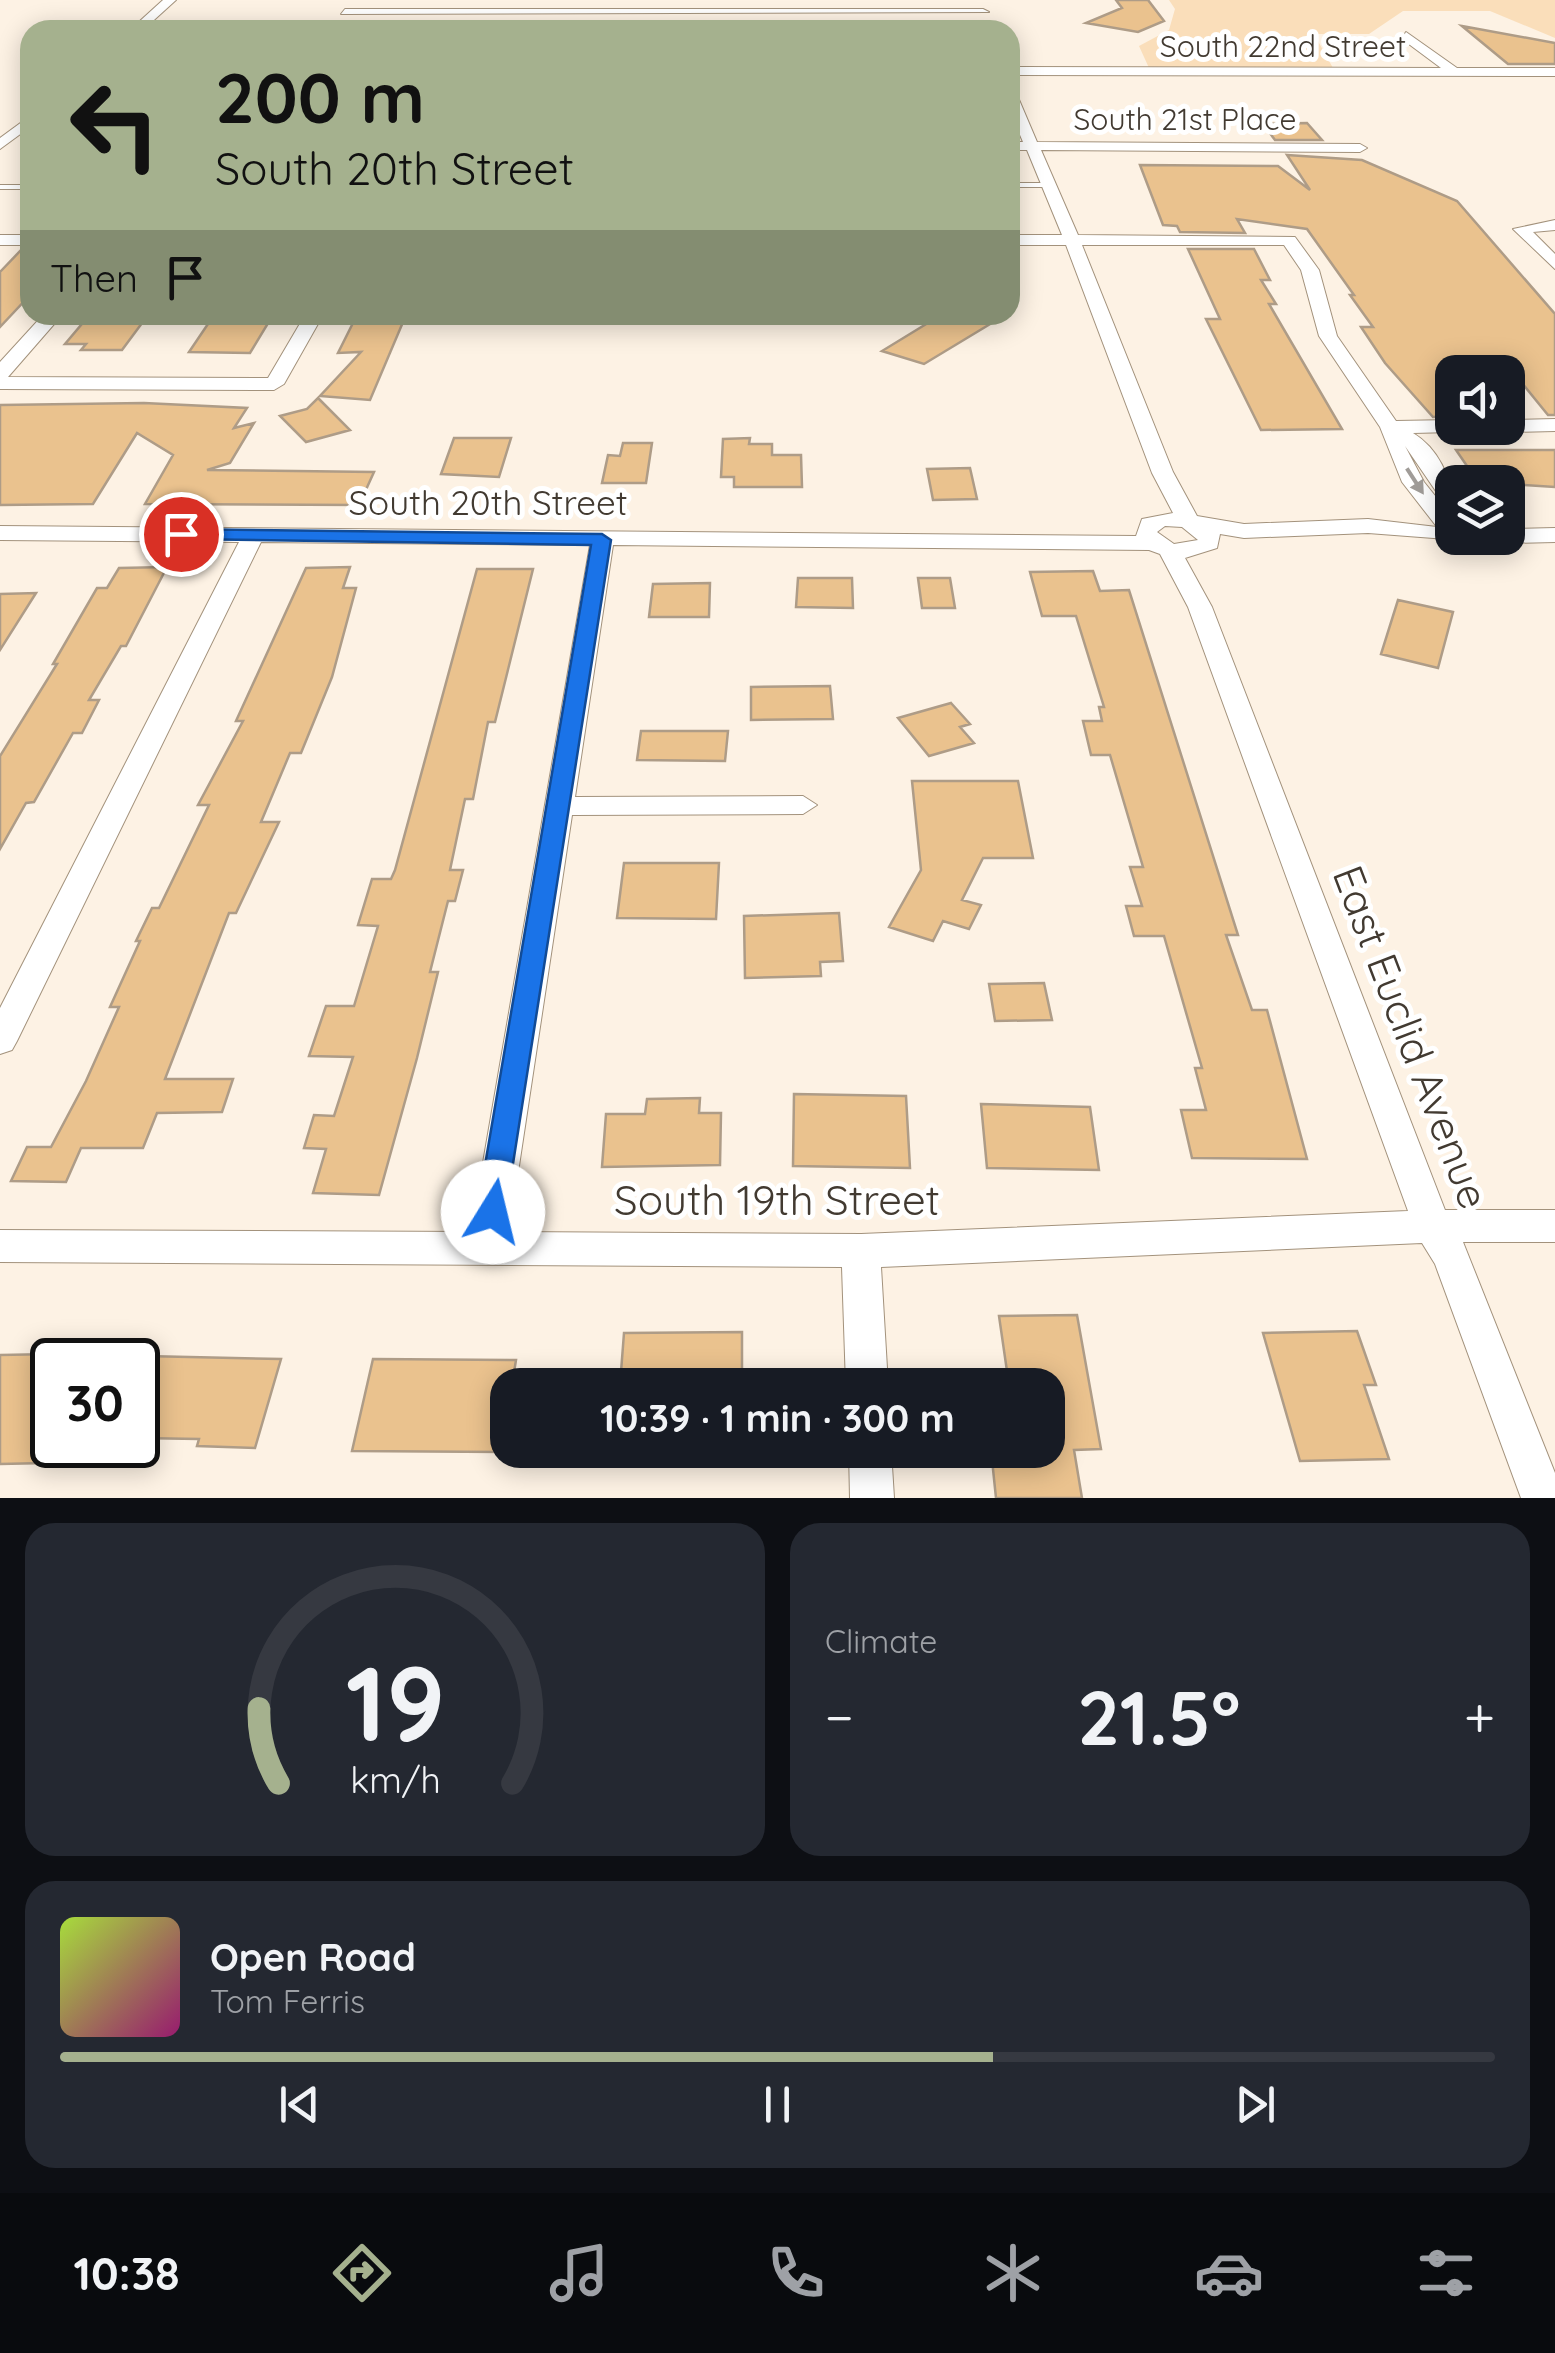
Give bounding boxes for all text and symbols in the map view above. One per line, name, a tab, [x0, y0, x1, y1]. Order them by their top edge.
street label: South 22nd Street	[1160, 27, 1406, 65]
text: 200 m	[215, 53, 425, 141]
icon: left	[50, 60, 180, 190]
street label: South 21st Place	[1073, 100, 1297, 138]
text: South 20th Street	[215, 140, 574, 196]
icon: arrive	[158, 250, 213, 305]
text: Then	[50, 254, 138, 302]
map controls	[1435, 355, 1525, 555]
button: sound	[1435, 355, 1525, 445]
button: layers	[1435, 465, 1525, 555]
one-way arrow	[1406, 467, 1424, 494]
street label: South 20th Street	[348, 480, 628, 524]
pin	[139, 492, 224, 577]
icon: arrive	[154, 507, 209, 562]
street label: East Euclid Avenue	[1322, 858, 1501, 1216]
position arrow	[441, 1160, 545, 1264]
street label: South 19th Street	[614, 1173, 940, 1226]
speed limit sign: 30	[30, 1338, 160, 1468]
text: 10:39 · 1 min · 300 m	[600, 1394, 955, 1442]
text: Climate	[825, 1621, 937, 1661]
text: 19	[345, 1637, 445, 1767]
text: 21.5°	[1077, 1670, 1240, 1764]
text: −	[825, 1682, 854, 1751]
text: +	[1464, 1682, 1495, 1751]
text: km/h	[350, 1757, 440, 1802]
text: Open Road	[210, 1933, 416, 1981]
text: Tom Ferris	[210, 1981, 365, 2021]
icon: previous	[272, 2077, 327, 2132]
icon: pause	[750, 2077, 805, 2132]
icon: next	[1228, 2077, 1283, 2132]
icon: directions	[327, 2238, 397, 2308]
icon: music	[544, 2238, 614, 2308]
icon: phone	[761, 2238, 831, 2308]
icon: climate	[978, 2238, 1048, 2308]
icon: car	[1194, 2238, 1264, 2308]
icon: filters	[1411, 2238, 1481, 2308]
text: 10:38	[73, 2245, 180, 2301]

